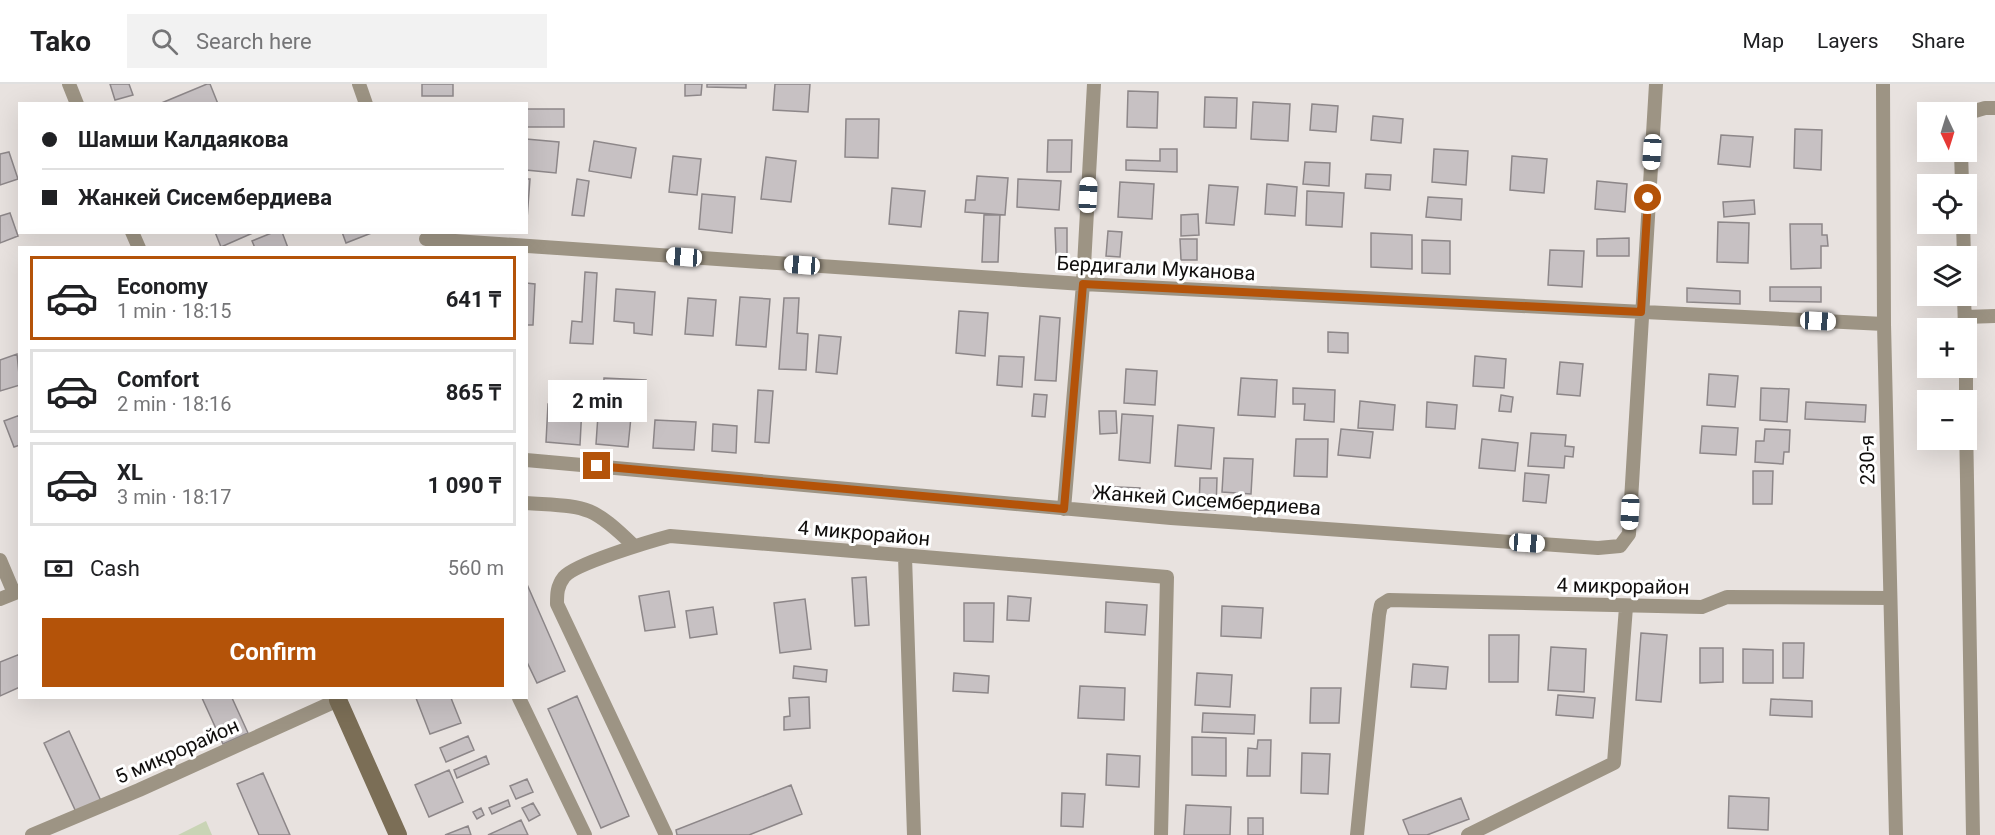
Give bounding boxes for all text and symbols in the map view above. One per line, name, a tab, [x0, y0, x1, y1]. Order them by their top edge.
search box	[127, 14, 547, 68]
text: Tako	[30, 25, 91, 58]
icon: search	[148, 25, 181, 58]
text: Search here	[196, 29, 312, 54]
text: Map	[1742, 29, 1784, 53]
text: Layers	[1817, 29, 1878, 53]
text: Share	[1911, 29, 1965, 53]
north arrow	[1917, 102, 1977, 162]
map controls	[1917, 102, 1977, 450]
text: Шамши Калдаякова	[78, 127, 289, 152]
car	[1642, 133, 1662, 171]
button: locate	[1917, 174, 1977, 234]
car	[1078, 177, 1098, 213]
route start	[1634, 184, 1661, 211]
text: Жанкей Сисембердиева	[78, 185, 332, 210]
button: layers	[1917, 246, 1977, 306]
car	[665, 247, 703, 267]
street label: Бердигали Муканова	[1056, 251, 1256, 285]
car	[783, 255, 821, 275]
icon: car	[45, 271, 99, 325]
text: Economy	[117, 274, 208, 299]
text: 641 ₸	[446, 287, 501, 312]
text: 1 min · 18:15	[117, 299, 232, 323]
car	[1800, 311, 1836, 331]
button: +	[1917, 318, 1977, 378]
icon: car	[45, 364, 99, 418]
text: Comfort	[117, 367, 199, 392]
callout: 2 min	[548, 379, 646, 421]
text: 865 ₸	[446, 380, 501, 405]
text: 2 min	[572, 389, 623, 413]
button: −	[1917, 390, 1977, 450]
text: 2 min · 18:16	[117, 392, 232, 416]
street label: 230-я	[1855, 435, 1879, 485]
route end	[583, 452, 610, 479]
icon: car	[45, 457, 99, 511]
text: XL	[117, 460, 143, 485]
text: 1 090 ₸	[428, 473, 501, 498]
street label: Жанкей Сисембердиева	[1092, 480, 1322, 520]
text: 3 min · 18:17	[117, 485, 232, 509]
car	[1620, 494, 1640, 530]
street label: 4 микрорайон	[797, 515, 931, 551]
car	[1508, 533, 1546, 553]
icon: cash	[42, 552, 75, 585]
text: Cash	[90, 556, 140, 581]
text: 560 m	[448, 556, 504, 580]
street label: 4 микрорайон	[1556, 573, 1690, 599]
button: Confirm	[42, 618, 504, 687]
street label: 5 микрорайон	[112, 713, 242, 789]

